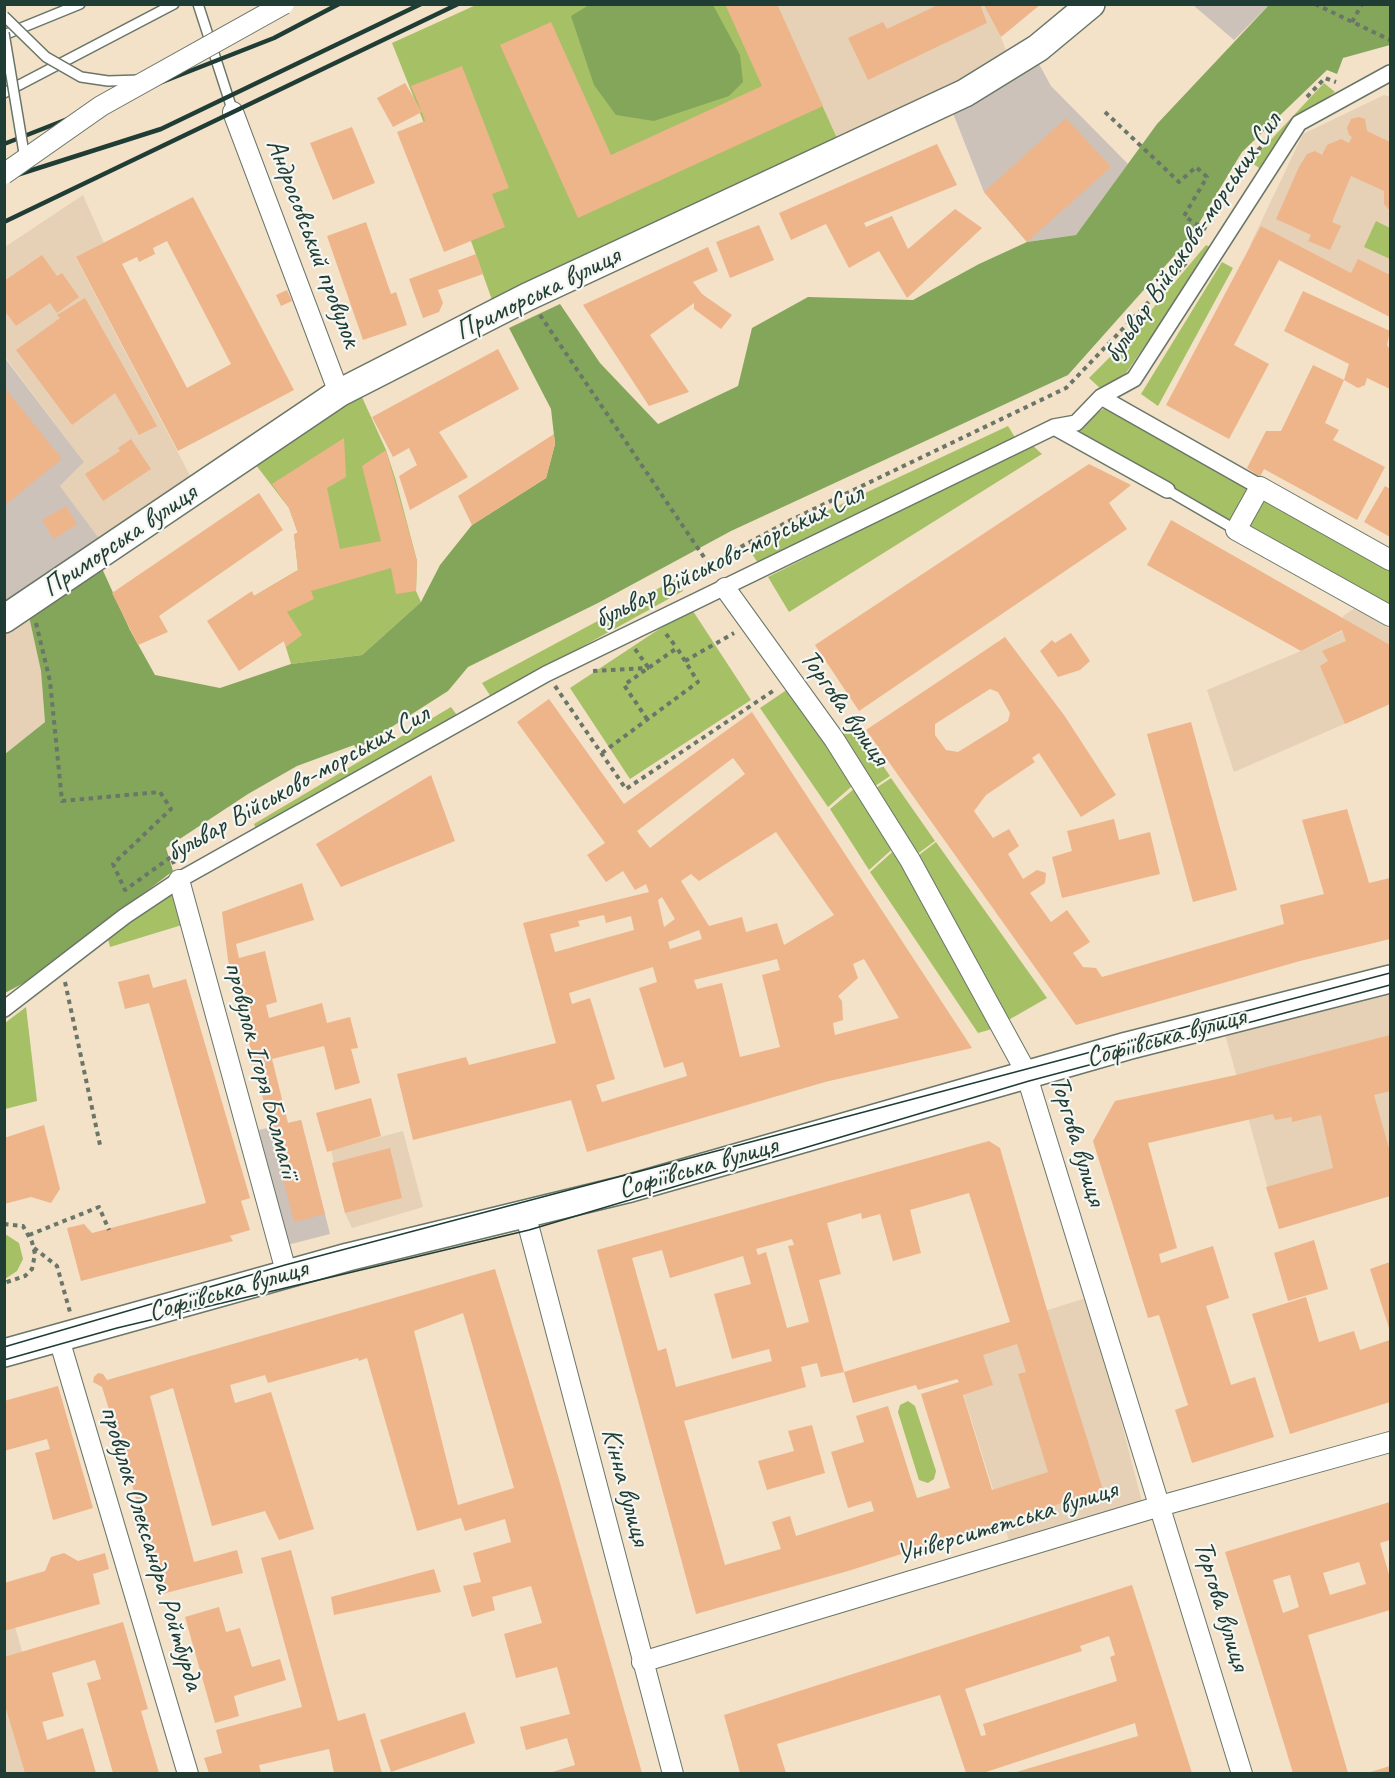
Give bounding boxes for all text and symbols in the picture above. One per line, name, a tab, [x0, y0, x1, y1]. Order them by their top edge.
street label: бульвар Військово-морських Сил	[1096, 106, 1290, 370]
street label: Андросовський провулок	[258, 134, 368, 352]
street label: Приморська вулиця	[450, 240, 626, 348]
street label: Приморська вулиця	[36, 477, 204, 605]
street label: бульвар Військово-морських Сил	[589, 477, 869, 637]
street label: Торгова вулиця	[792, 643, 896, 773]
street label: бульвар Військово-морських Сил	[161, 698, 435, 870]
street label: провулок Ігоря Балмагії	[216, 958, 306, 1182]
street label: Софіївська вулиця	[1082, 1001, 1250, 1075]
street label: Торгова вулиця	[1041, 1072, 1113, 1210]
street label: Софіївська вулиця	[615, 1129, 781, 1207]
street label: Софіївська вулиця	[145, 1252, 311, 1330]
street label: провулок Олександра Ройтбурда	[92, 1402, 210, 1694]
street label: Кінна вулиця	[593, 1424, 657, 1550]
street label: Університетська вулиця	[893, 1473, 1121, 1573]
street label: Торгова вулиця	[1185, 1537, 1257, 1675]

